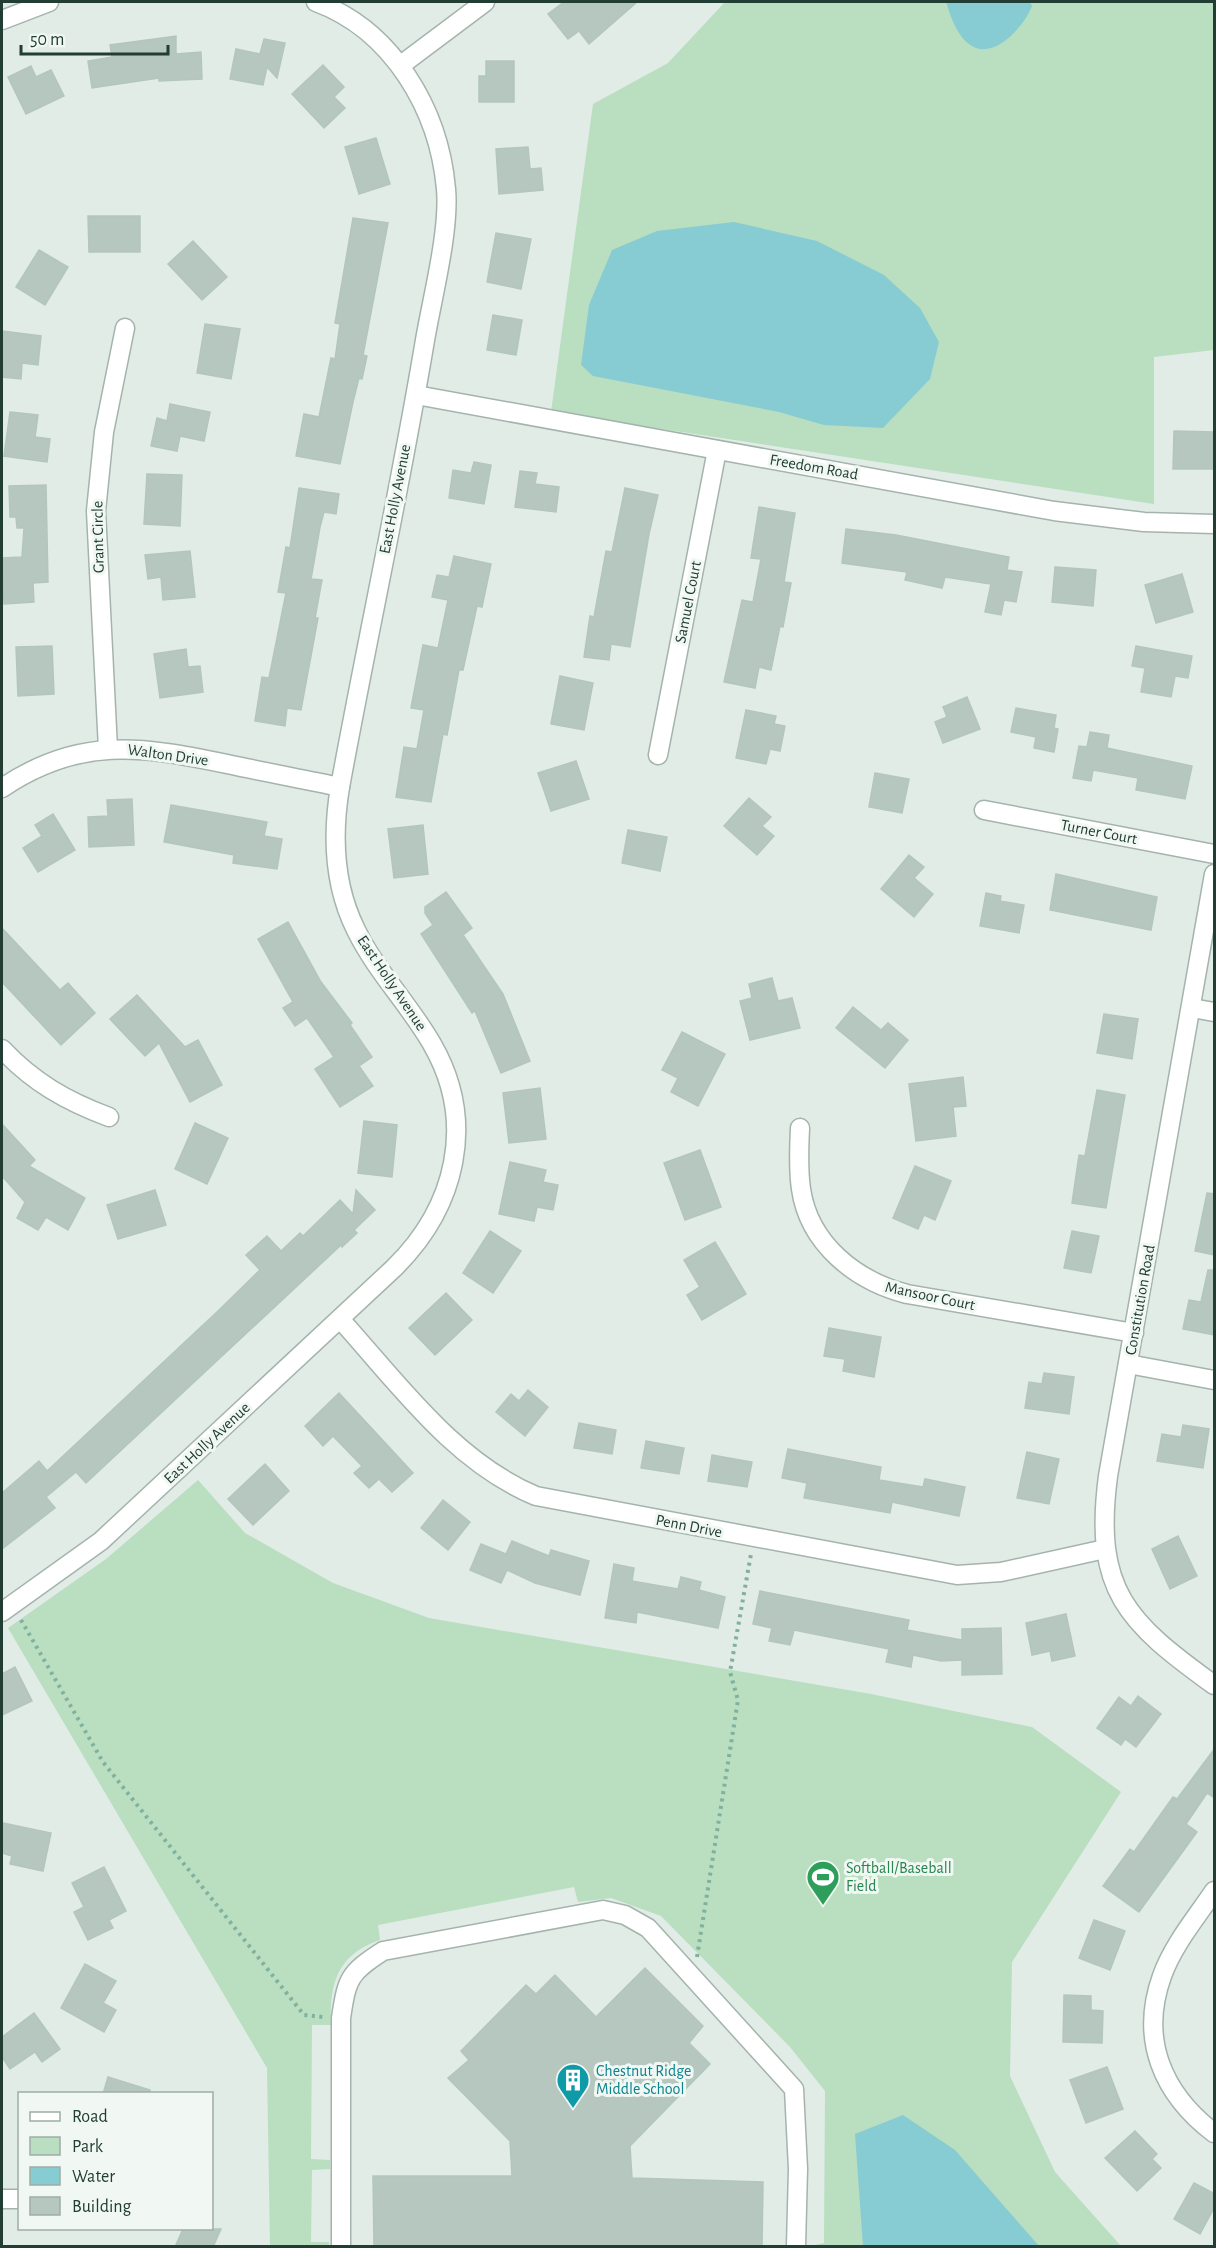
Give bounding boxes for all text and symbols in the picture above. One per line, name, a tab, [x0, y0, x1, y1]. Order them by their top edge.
scale bar	[21, 18, 168, 56]
text: 50 m	[30, 31, 64, 49]
street label: East Holly Avenue	[377, 443, 414, 555]
street label: Freedom Road	[769, 451, 859, 483]
street label: Grant Circle	[89, 501, 107, 573]
street label: Samuel Court	[672, 559, 704, 645]
street label: Walton Drive	[127, 741, 209, 769]
street label: Turner Court	[1059, 817, 1139, 847]
street label: East Holly Avenue	[354, 933, 430, 1034]
street label: Constitution Road	[1122, 1244, 1158, 1356]
street label: Mansoor Court	[884, 1279, 976, 1313]
street label: East Holly Avenue	[161, 1399, 254, 1487]
street label: Penn Drive	[654, 1512, 724, 1540]
sports icon: Softball/Baseball Field	[805, 1859, 841, 1906]
place label: Softball/Baseball Field	[846, 1860, 952, 1894]
building icon: Chestnut Ridge Middle School	[555, 2062, 591, 2109]
place label: Chestnut Ridge Middle School	[596, 2063, 691, 2097]
legend	[18, 2092, 213, 2230]
text: Road	[72, 2108, 108, 2126]
text: Park	[72, 2138, 104, 2156]
text: Water	[72, 2168, 115, 2186]
text: Building	[72, 2198, 132, 2216]

